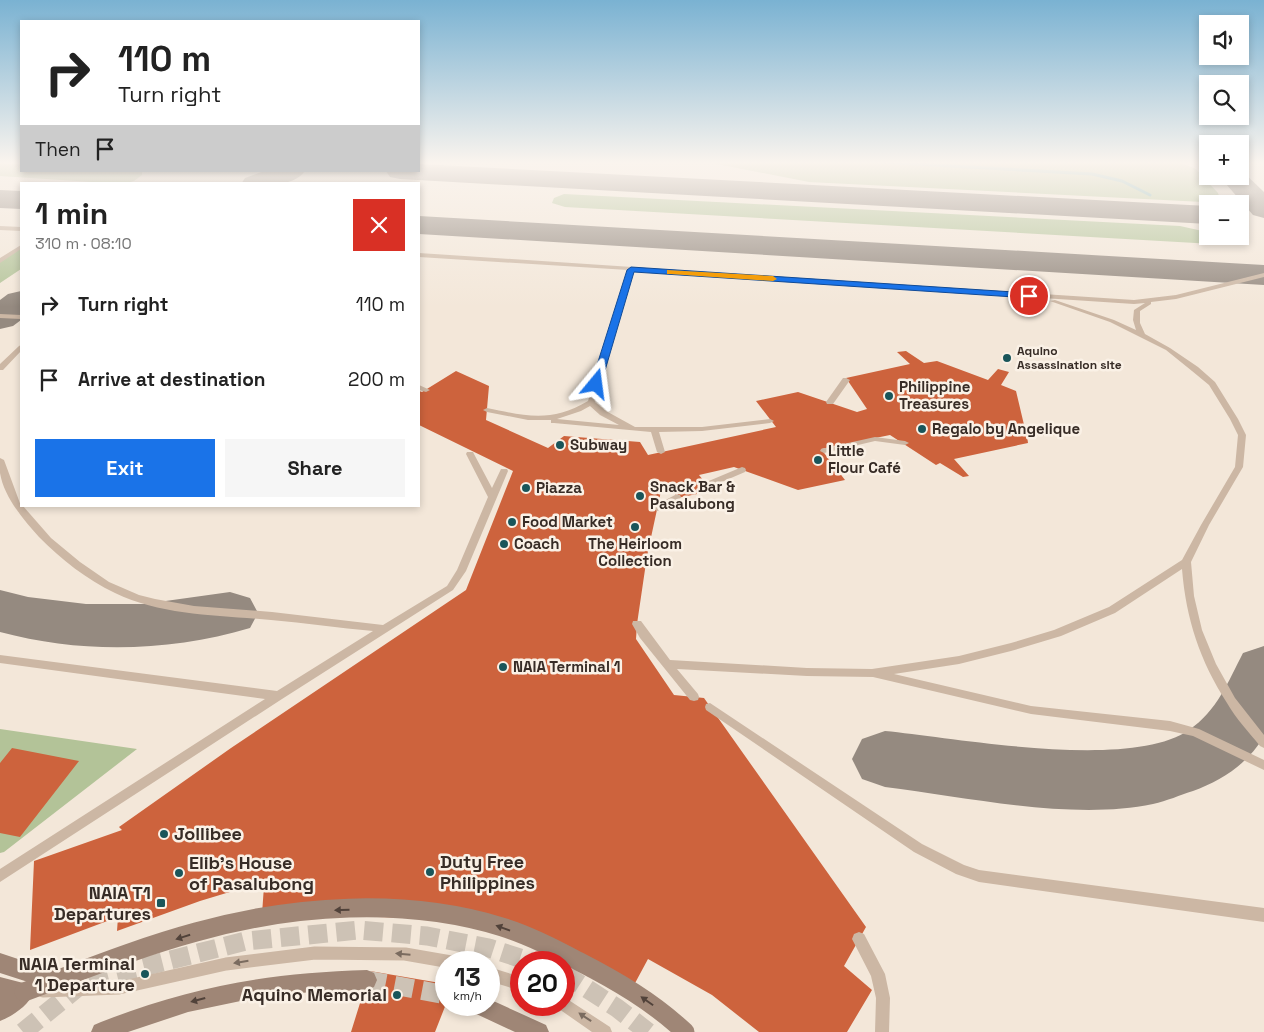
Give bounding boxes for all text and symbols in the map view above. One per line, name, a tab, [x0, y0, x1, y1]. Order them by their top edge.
map controls	[1199, 15, 1249, 245]
button: sound	[1199, 15, 1249, 65]
text: 110 m	[118, 37, 211, 81]
icon: right	[35, 40, 100, 105]
button: search	[1199, 75, 1249, 125]
text: Turn right	[118, 80, 221, 108]
icon: arrive	[91, 135, 119, 163]
button: +	[1199, 135, 1249, 185]
text: Then	[35, 137, 81, 162]
text: 1 min	[35, 194, 108, 233]
button: −	[1199, 195, 1249, 245]
button: close	[353, 199, 405, 251]
text: 310 m · 08:10	[35, 233, 132, 254]
pin	[1008, 275, 1050, 317]
icon: arrive	[1015, 282, 1043, 310]
icon: right	[35, 291, 63, 319]
text: Turn right	[78, 292, 168, 317]
text: 110 m	[356, 292, 405, 317]
place label: Aquino Assassination site	[1017, 343, 1122, 373]
marker: Aquino Assassination site	[1001, 352, 1013, 364]
position arrow	[569, 357, 621, 409]
icon: arrive	[35, 366, 63, 394]
text: Arrive at destination	[78, 367, 266, 392]
text: 200 m	[348, 367, 405, 392]
place label: Philippine Treasures	[899, 377, 971, 413]
marker: Philippine Treasures	[883, 390, 895, 402]
place label: Regalo by Angelique	[932, 419, 1081, 438]
marker: Regalo by Angelique	[916, 423, 928, 435]
place label: Subway	[570, 435, 627, 454]
button: Exit	[35, 439, 215, 497]
button: Share	[225, 439, 405, 497]
marker: Subway	[554, 439, 566, 451]
place label: Little Flour Café	[828, 441, 901, 477]
marker: Little Flour Café	[812, 454, 824, 466]
place label: Snack Bar & Pasalubong	[650, 477, 735, 513]
place label: Piazza	[536, 478, 582, 497]
marker: Piazza	[520, 482, 532, 494]
marker: Snack Bar & Pasalubong	[634, 490, 646, 502]
place label: Food Market	[522, 512, 613, 531]
marker: Food Market	[506, 516, 518, 528]
marker: The Heirloom Collection	[629, 521, 641, 533]
place label: Coach	[514, 534, 559, 553]
place label: The Heirloom Collection	[588, 534, 682, 570]
marker: Coach	[498, 538, 510, 550]
place label: NAIA Terminal 1	[513, 657, 621, 676]
marker: NAIA Terminal 1	[497, 661, 509, 673]
place label: Jollibee	[174, 822, 242, 845]
marker: Jollibee	[158, 828, 170, 840]
place label: Duty Free Philippines	[440, 850, 535, 894]
place label: Elib's House of Pasalubong	[189, 851, 314, 895]
marker: Duty Free Philippines	[424, 866, 436, 878]
marker: Elib's House of Pasalubong	[173, 867, 185, 879]
place label: NAIA T1 Departures	[54, 881, 151, 925]
marker: NAIA T1 Departures	[155, 897, 167, 909]
one-way arrow	[334, 906, 350, 914]
one-way arrow	[495, 924, 510, 932]
one-way arrow	[175, 934, 190, 942]
one-way arrow	[394, 950, 410, 958]
speed limit sign: 20	[510, 951, 575, 1016]
place label: NAIA Terminal 1 Departure	[19, 952, 135, 996]
one-way arrow	[232, 958, 248, 966]
text: 13	[454, 961, 481, 993]
marker: NAIA Terminal 1 Departure	[139, 968, 151, 980]
place label: Aquino Memorial	[242, 983, 387, 1006]
text: km/h	[453, 988, 482, 1004]
marker: Aquino Memorial	[391, 989, 403, 1001]
one-way arrow	[190, 996, 205, 1004]
one-way arrow	[641, 996, 654, 1006]
one-way arrow	[578, 1012, 592, 1022]

